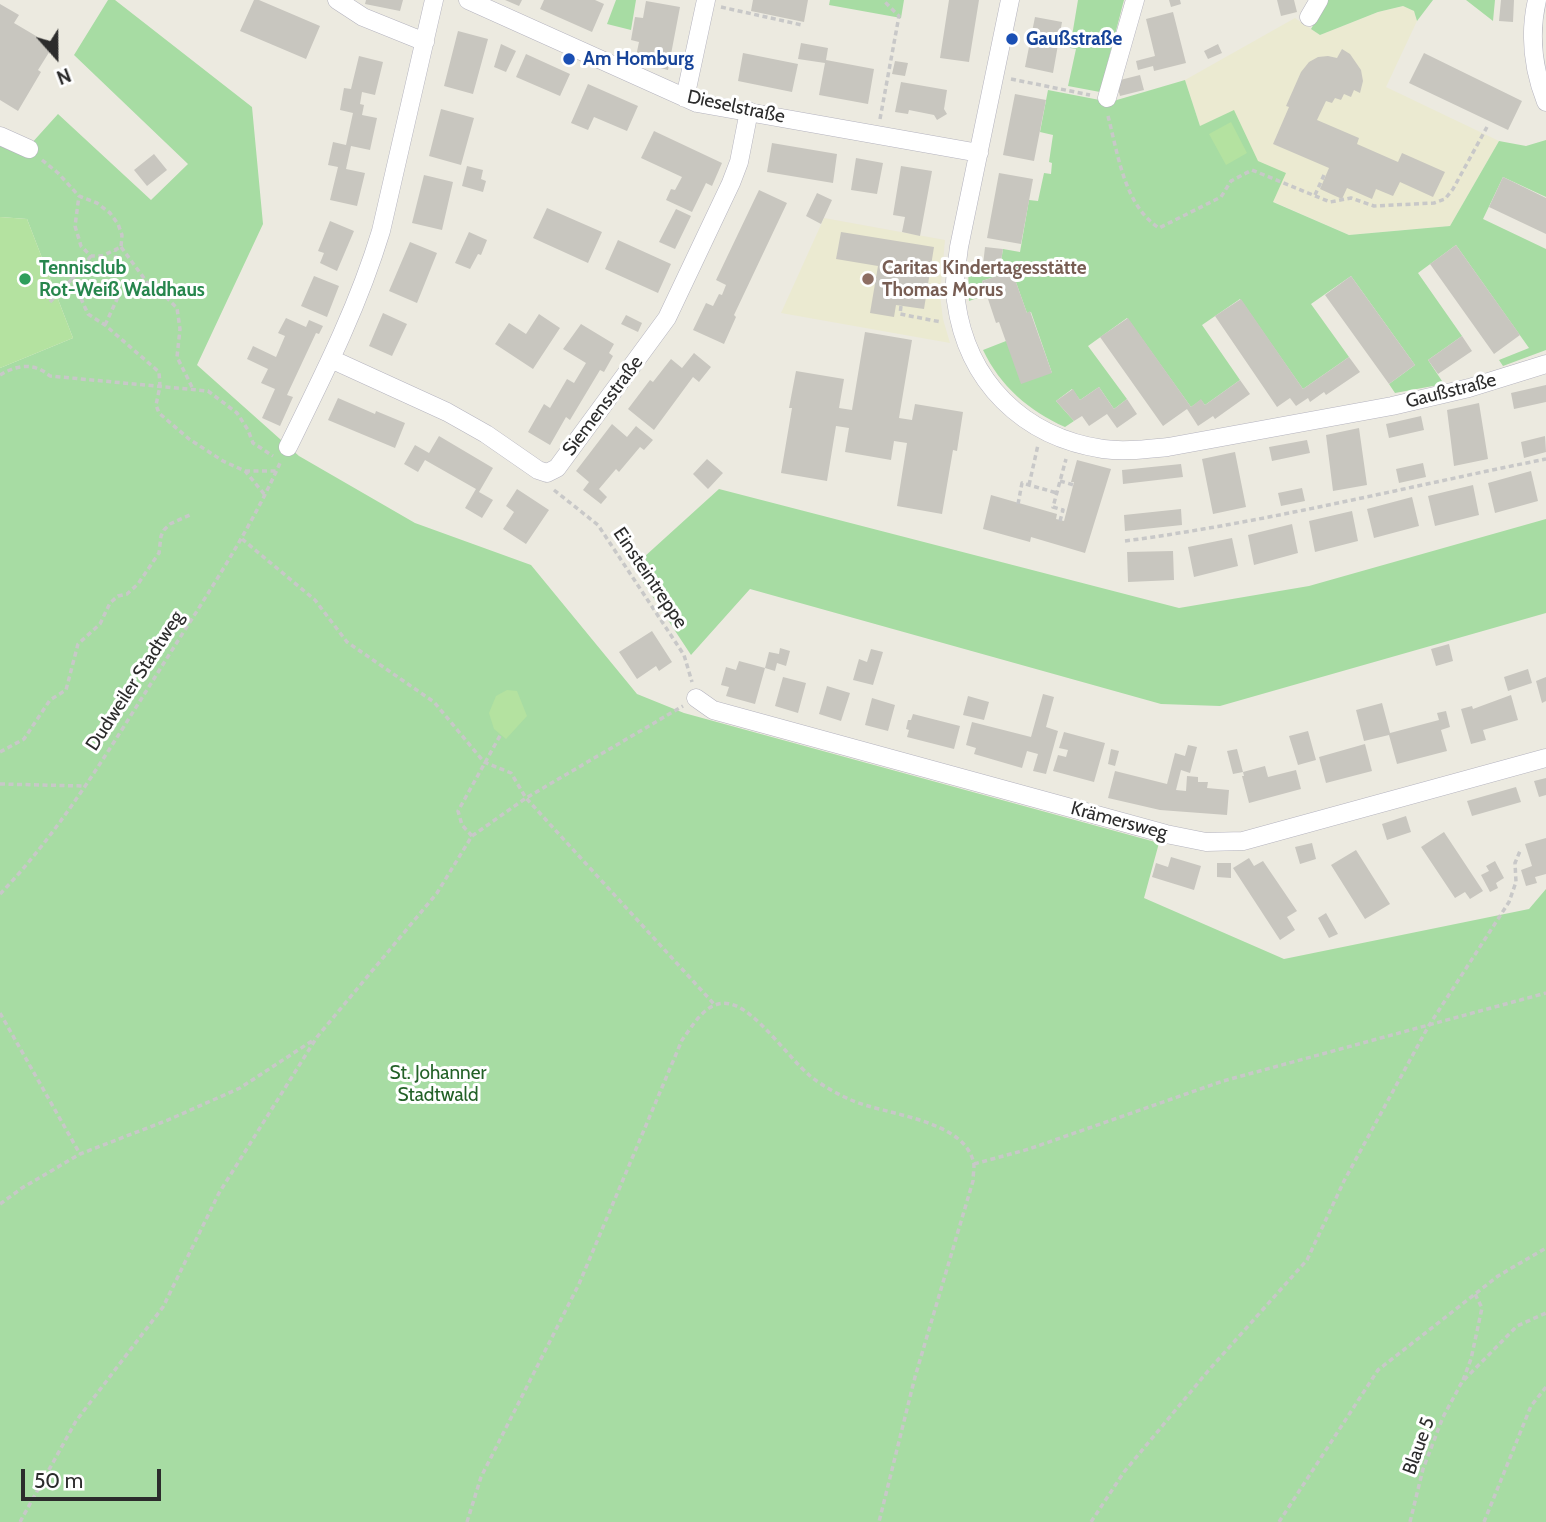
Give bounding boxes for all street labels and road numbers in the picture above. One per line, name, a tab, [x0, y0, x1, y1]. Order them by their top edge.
street label: Dieselstraße	[685, 86, 787, 128]
street label: Siemensstraße	[558, 351, 648, 461]
street label: Gaußstraße	[1403, 369, 1499, 413]
street label: Einsteintreppe	[608, 523, 692, 633]
street label: Dudweiler Stadtweg	[81, 607, 189, 755]
street label: Krämersweg	[1068, 797, 1170, 845]
street label: Blaue 5	[1398, 1414, 1440, 1478]

